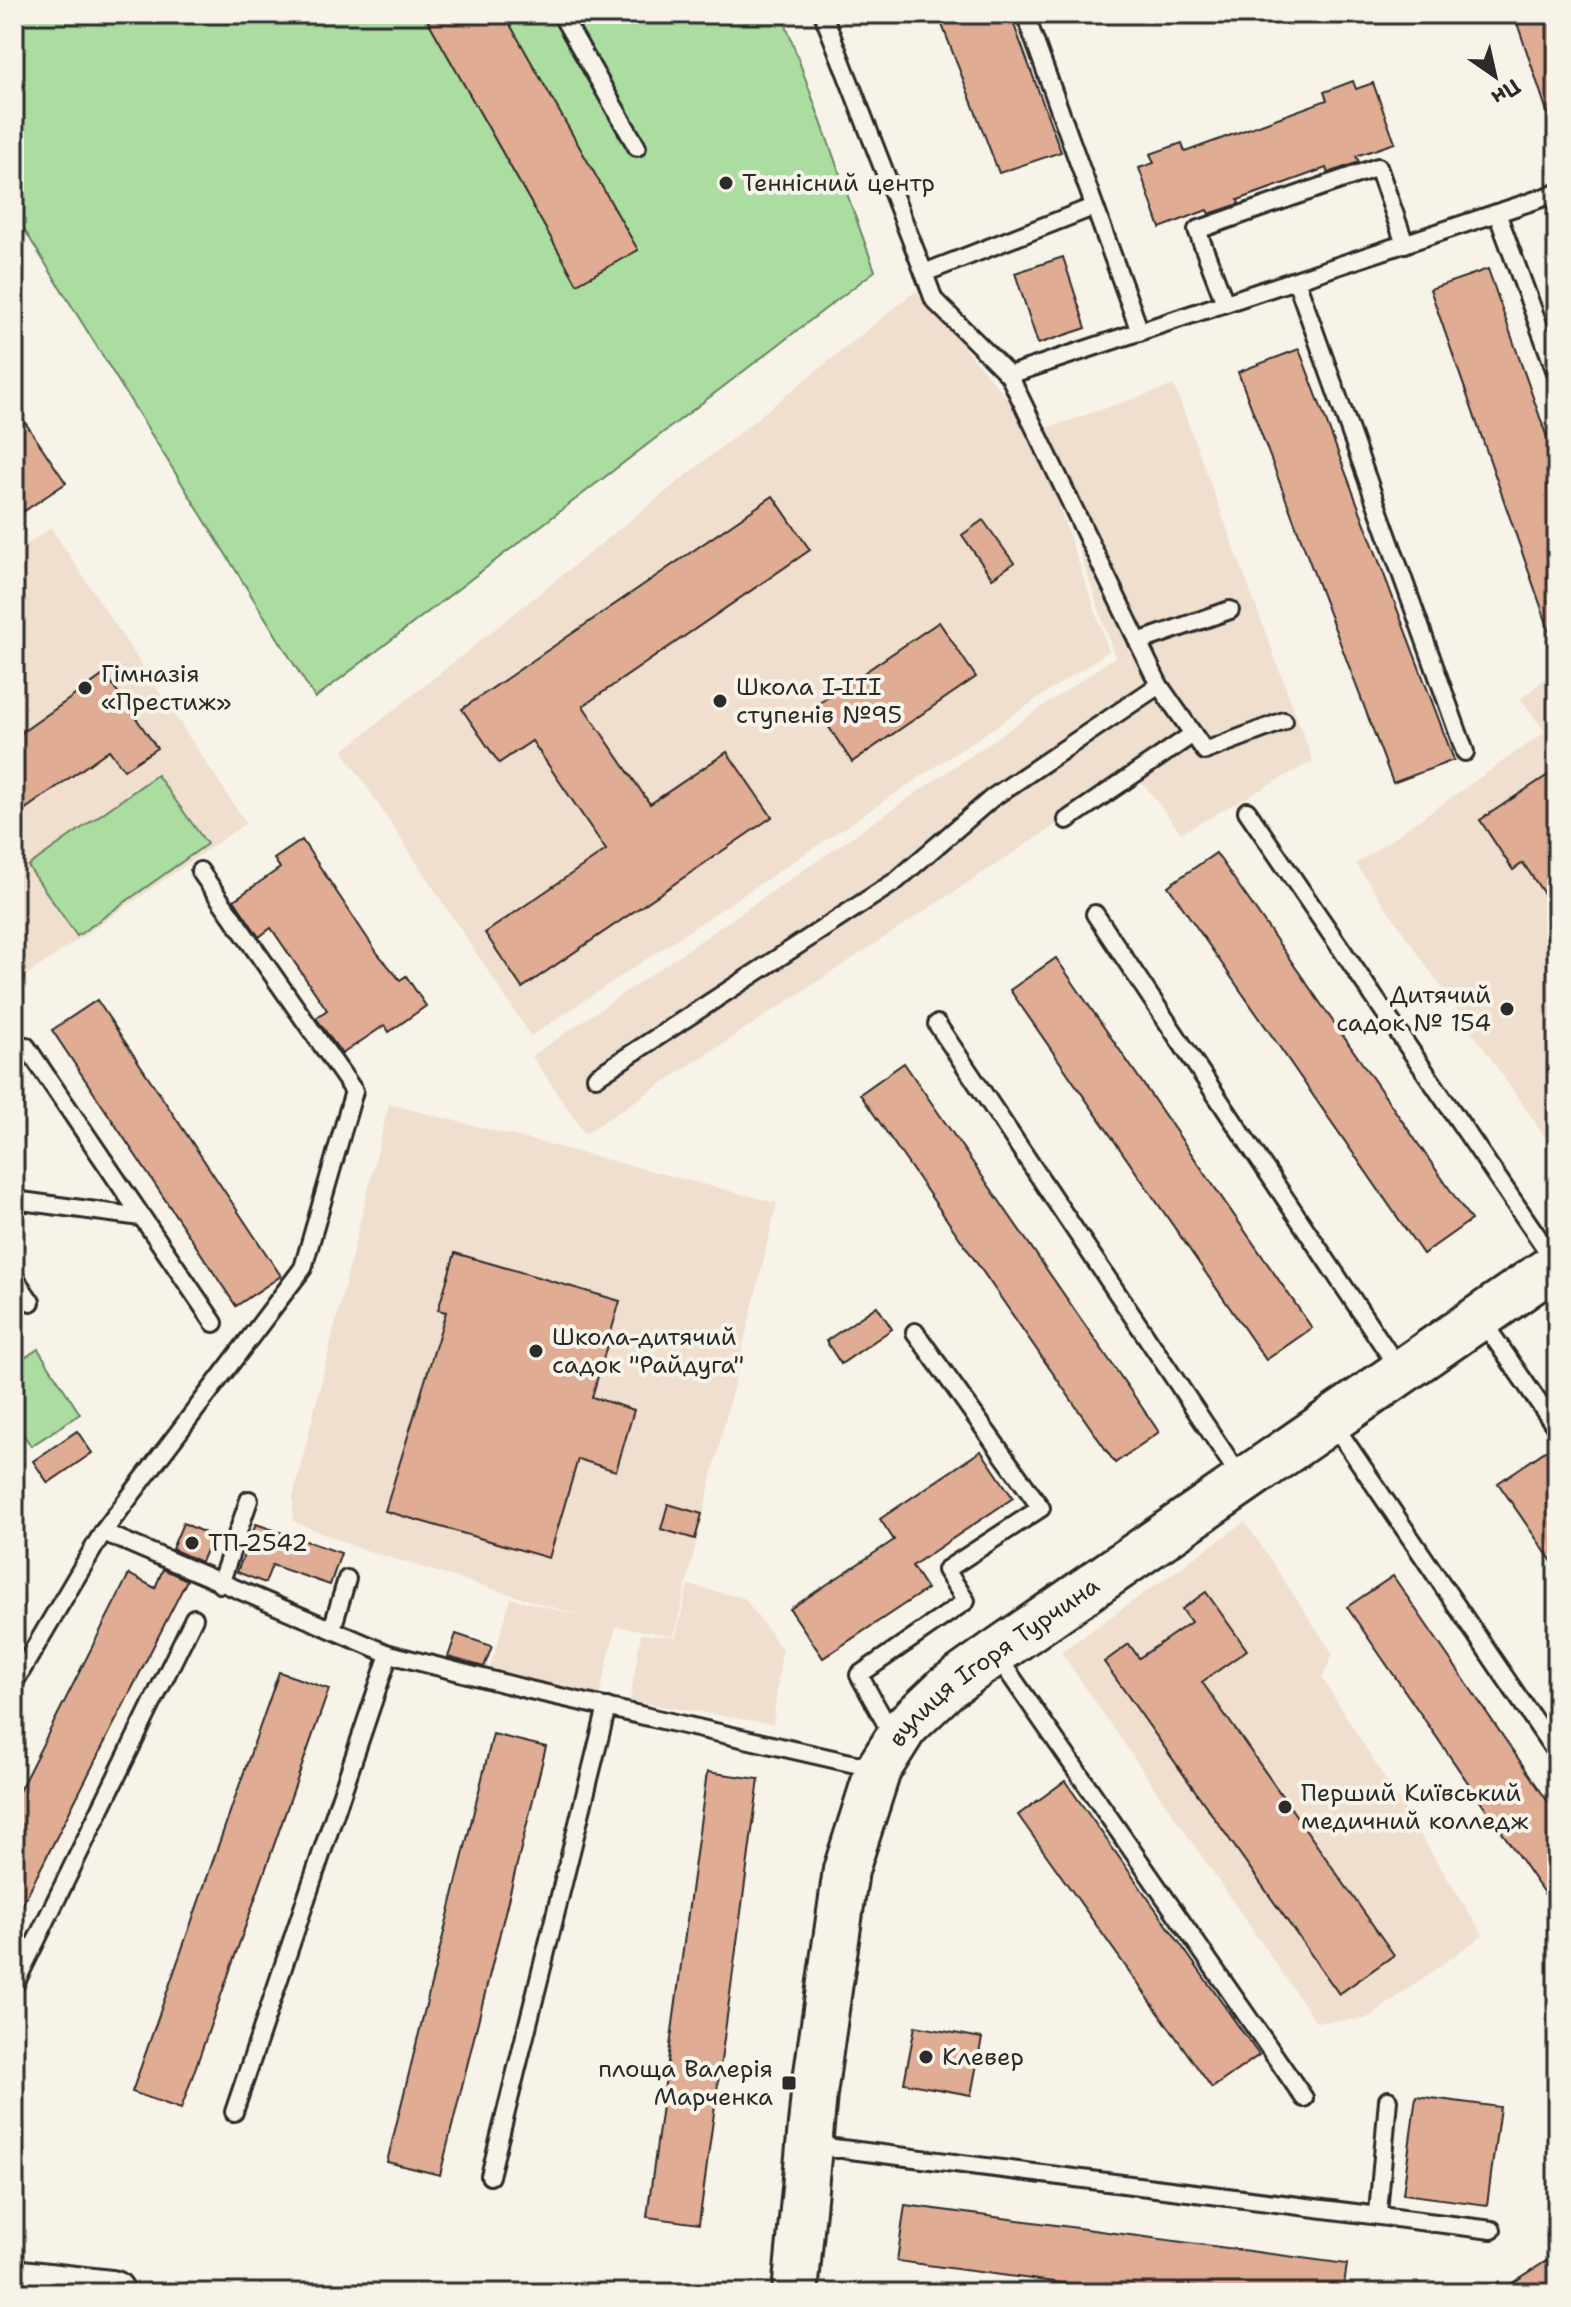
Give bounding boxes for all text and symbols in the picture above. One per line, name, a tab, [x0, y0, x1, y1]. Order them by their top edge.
north arrow	[1455, 36, 1535, 116]
text: Пн	[1486, 72, 1526, 112]
place label: Теннісний центр	[742, 167, 935, 199]
marker: Теннісний центр	[717, 174, 735, 192]
place label: Гімназія «Престиж»	[101, 658, 231, 718]
place label: Школа І-ІІІ ступенів №95	[736, 671, 902, 731]
marker: Гімназія «Престиж»	[76, 679, 94, 697]
marker: Школа І-ІІІ ступенів №95	[711, 692, 729, 710]
place label: Дитячий садок № 154	[1336, 979, 1491, 1039]
marker: Дитячий садок № 154	[1498, 1000, 1516, 1018]
place label: Школа-дитячий садок "Райдуга"	[552, 1321, 744, 1381]
marker: Школа-дитячий садок "Райдуга"	[527, 1342, 545, 1360]
place label: ТП-2542	[208, 1527, 308, 1559]
marker: ТП-2542	[183, 1534, 201, 1552]
street label: вулиця Ігоря Турчина	[881, 1570, 1106, 1753]
place label: Перший Київський медичний колледж	[1301, 1777, 1528, 1837]
marker: Перший Київський медичний колледж	[1276, 1798, 1294, 1816]
place label: Клевер	[942, 2041, 1024, 2073]
marker: Клевер	[917, 2048, 935, 2066]
place label: площа Валерія Марченка	[598, 2053, 773, 2113]
marker: площа Валерія Марченка	[780, 2074, 798, 2092]

